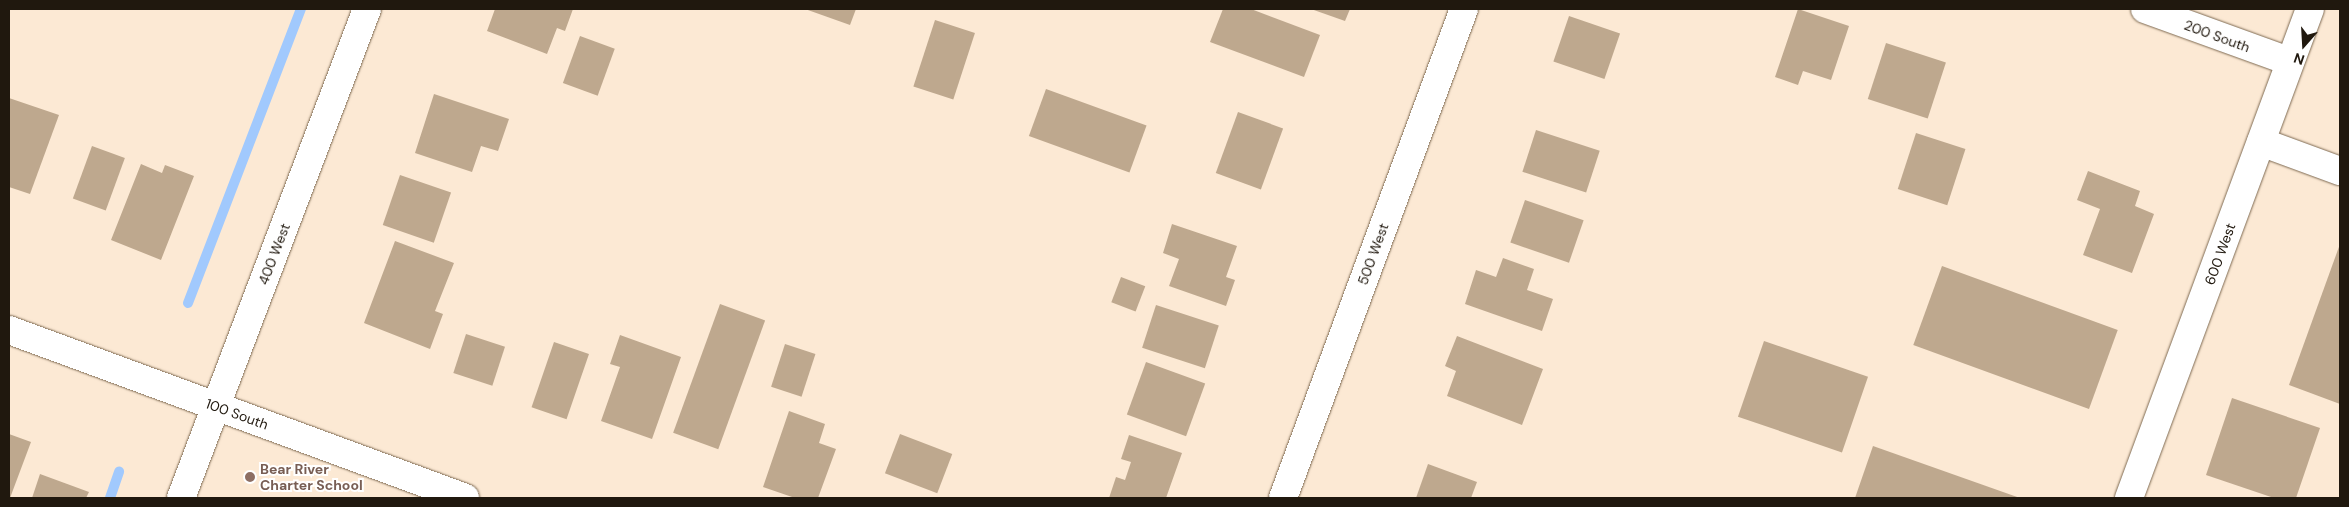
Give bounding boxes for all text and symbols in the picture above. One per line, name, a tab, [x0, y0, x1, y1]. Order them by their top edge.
street label: 200 South	[2182, 16, 2252, 56]
north arrow	[2279, 20, 2329, 70]
text: N	[2291, 49, 2307, 69]
street label: 400 West	[255, 221, 293, 287]
street label: 500 West	[1354, 221, 1392, 287]
street label: 600 West	[2201, 221, 2239, 287]
street label: 100 South	[203, 395, 271, 433]
place label: Bear River Charter School	[260, 461, 363, 494]
marker: Bear River Charter School	[244, 471, 256, 483]

